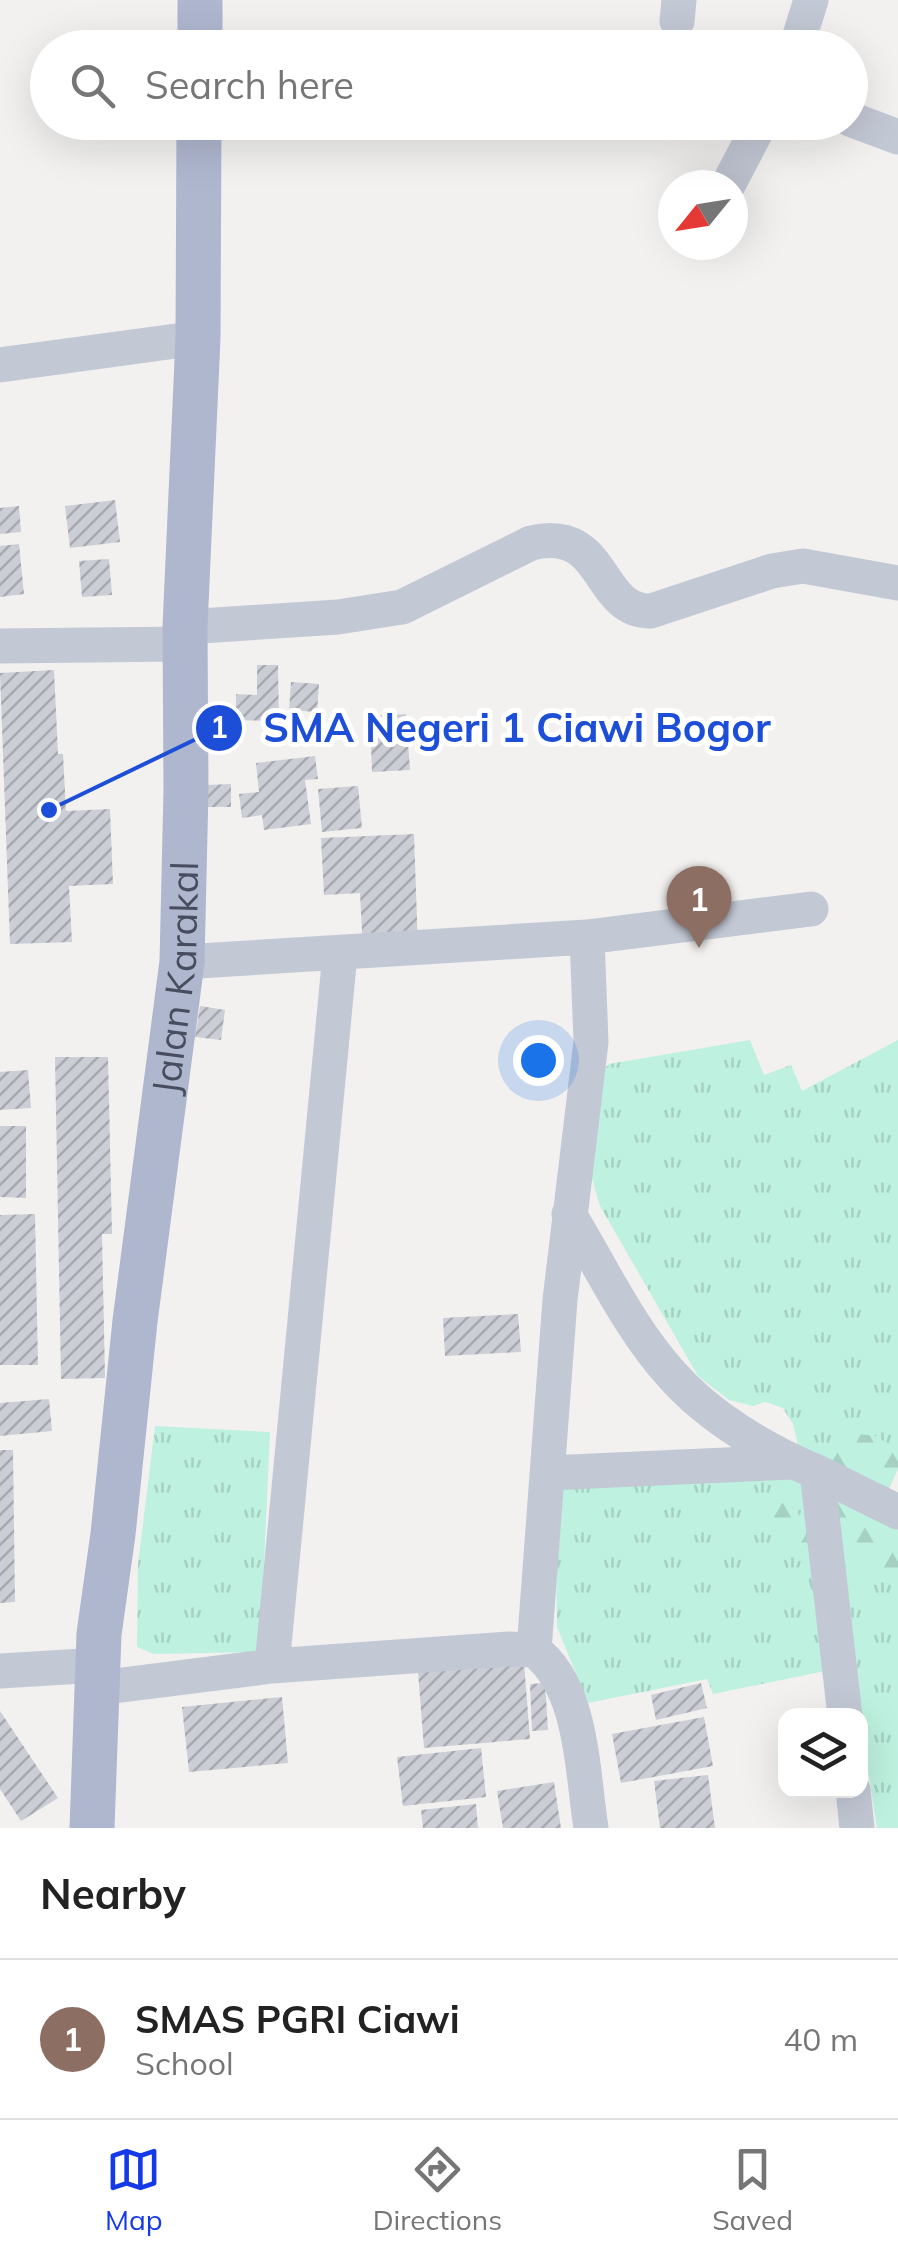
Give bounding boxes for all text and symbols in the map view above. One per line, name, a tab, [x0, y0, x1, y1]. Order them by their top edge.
search box	[30, 30, 868, 140]
icon: search	[65, 58, 120, 113]
text: Search here	[145, 61, 354, 109]
north arrow	[658, 170, 748, 260]
callout: SMA Negeri 1 Ciawi Bogor	[194, 693, 791, 763]
text: SMA Negeri 1 Ciawi Bogor	[263, 702, 771, 752]
text: 1	[210, 708, 228, 746]
street label: Jalan Karakal	[141, 861, 208, 1097]
pin: 1	[666, 866, 732, 948]
your location	[513, 1035, 564, 1086]
map controls	[778, 1708, 868, 1798]
button: layers	[778, 1708, 868, 1798]
text: Nearby	[40, 1867, 186, 1920]
text: SMAS PGRI Ciawi	[135, 1995, 460, 2043]
text: 1	[63, 2019, 82, 2059]
text: 40 m	[783, 2019, 858, 2059]
text: School	[135, 2043, 234, 2083]
tab: Map	[105, 2142, 163, 2237]
tab: Directions	[373, 2142, 502, 2237]
tab: Saved	[712, 2142, 793, 2237]

